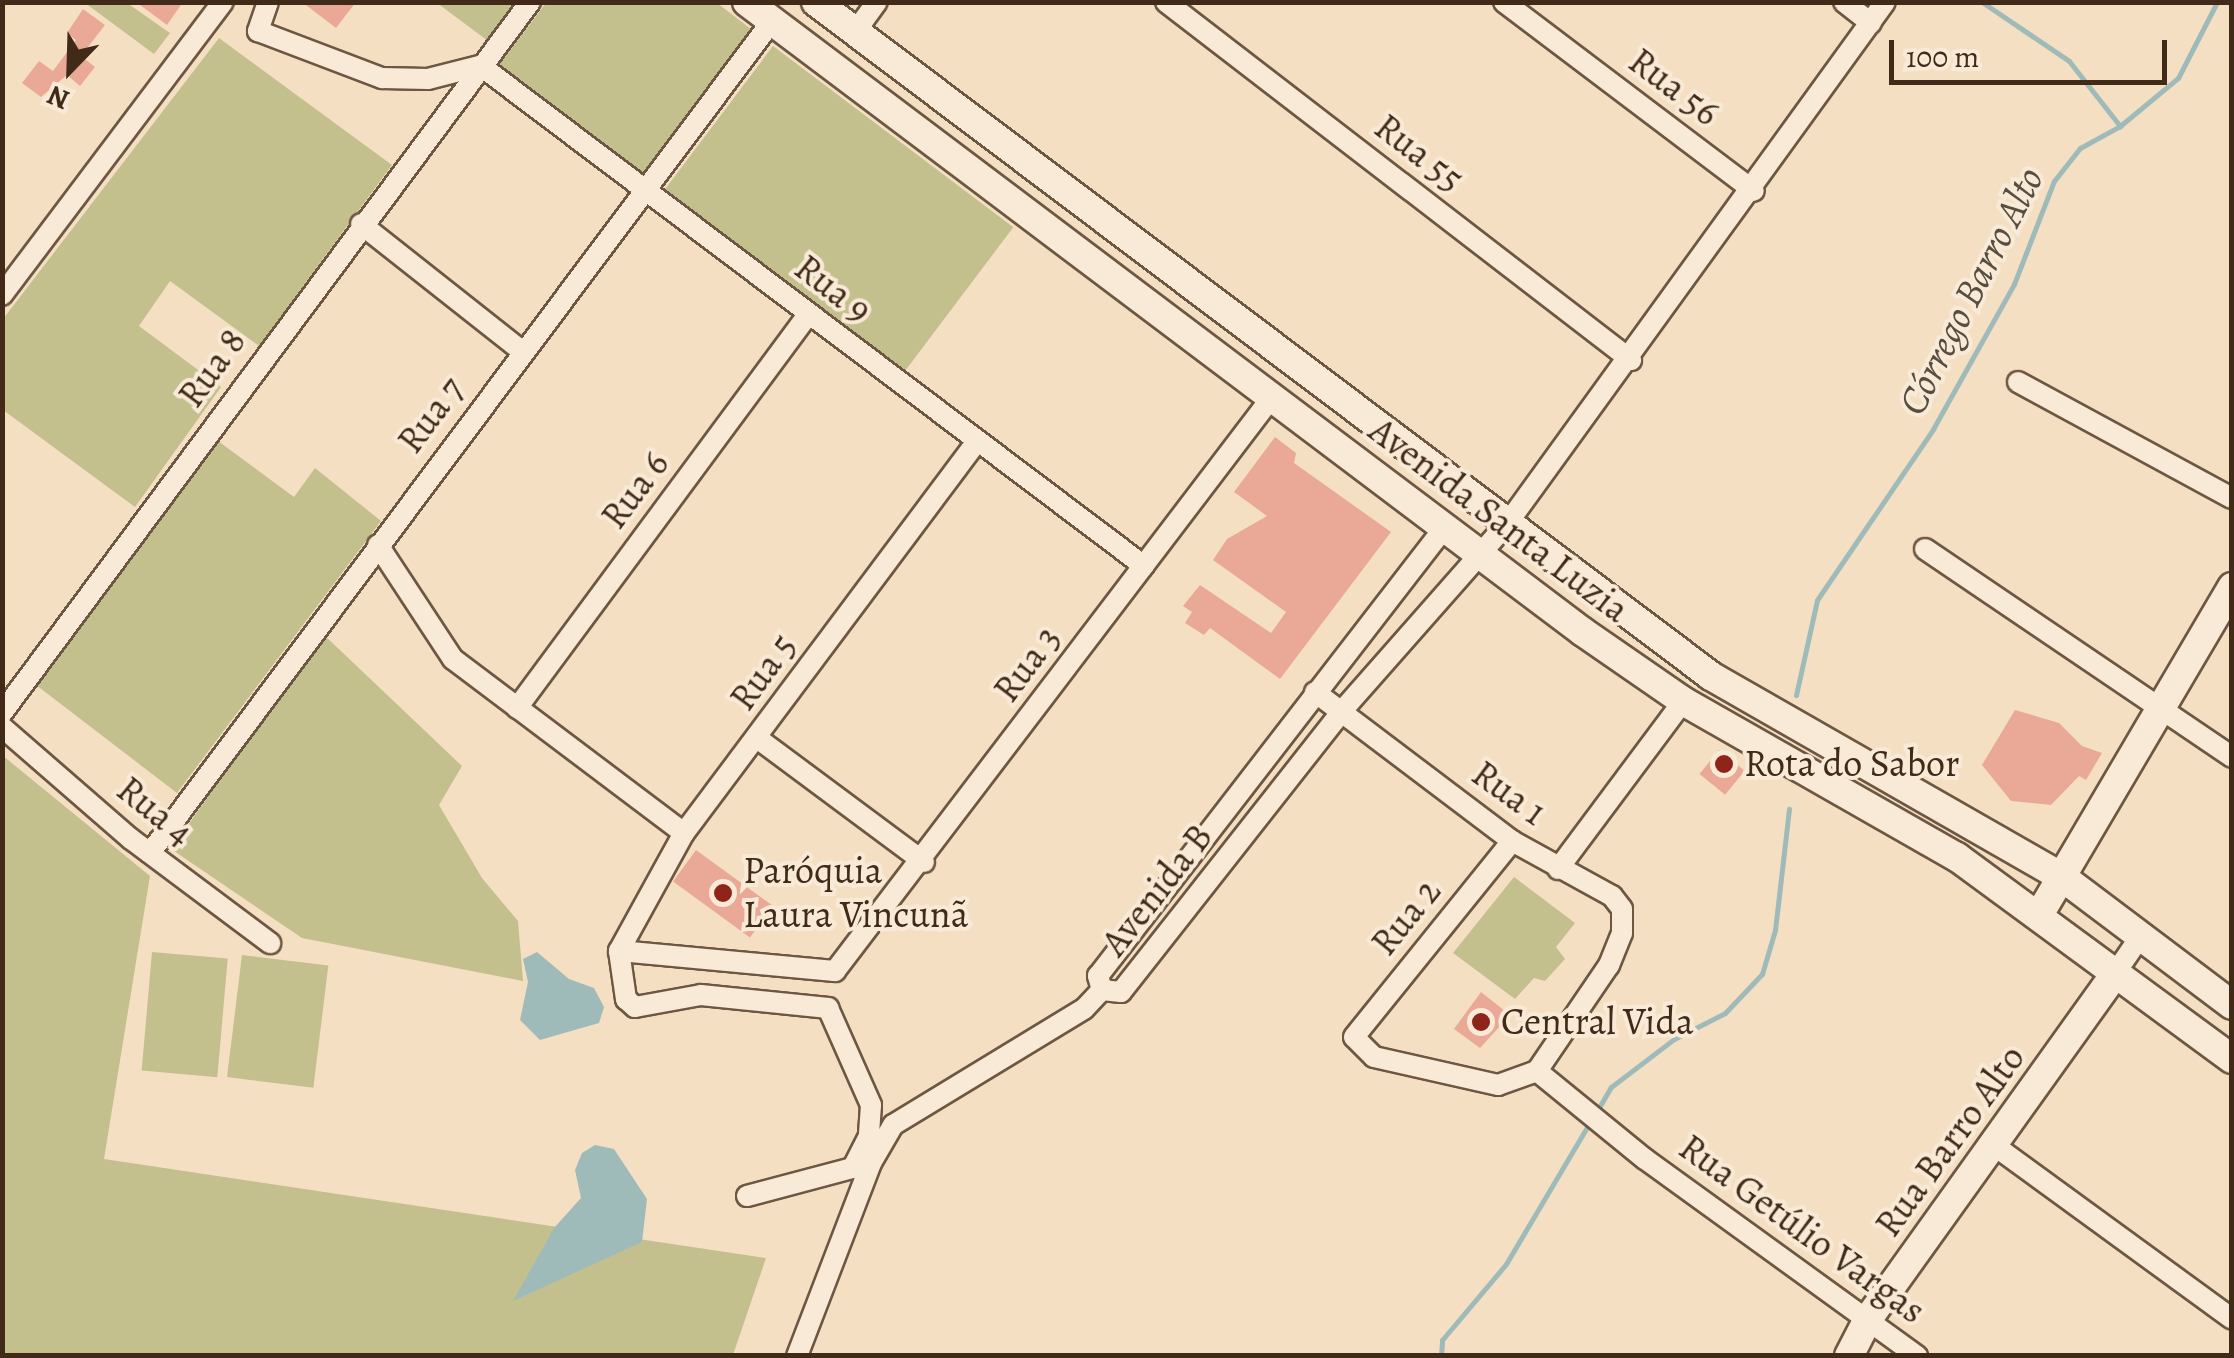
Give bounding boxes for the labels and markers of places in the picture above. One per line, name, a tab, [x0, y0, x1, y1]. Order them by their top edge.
place label: Rota do Sabor	[1744, 741, 1959, 787]
marker: Rota do Sabor	[1713, 753, 1735, 775]
place label: Paróquia Laura Vincunã	[743, 848, 968, 938]
marker: Paróquia Laura Vincunã	[712, 882, 734, 904]
place label: Central Vida	[1501, 999, 1694, 1045]
marker: Central Vida	[1470, 1011, 1492, 1033]

